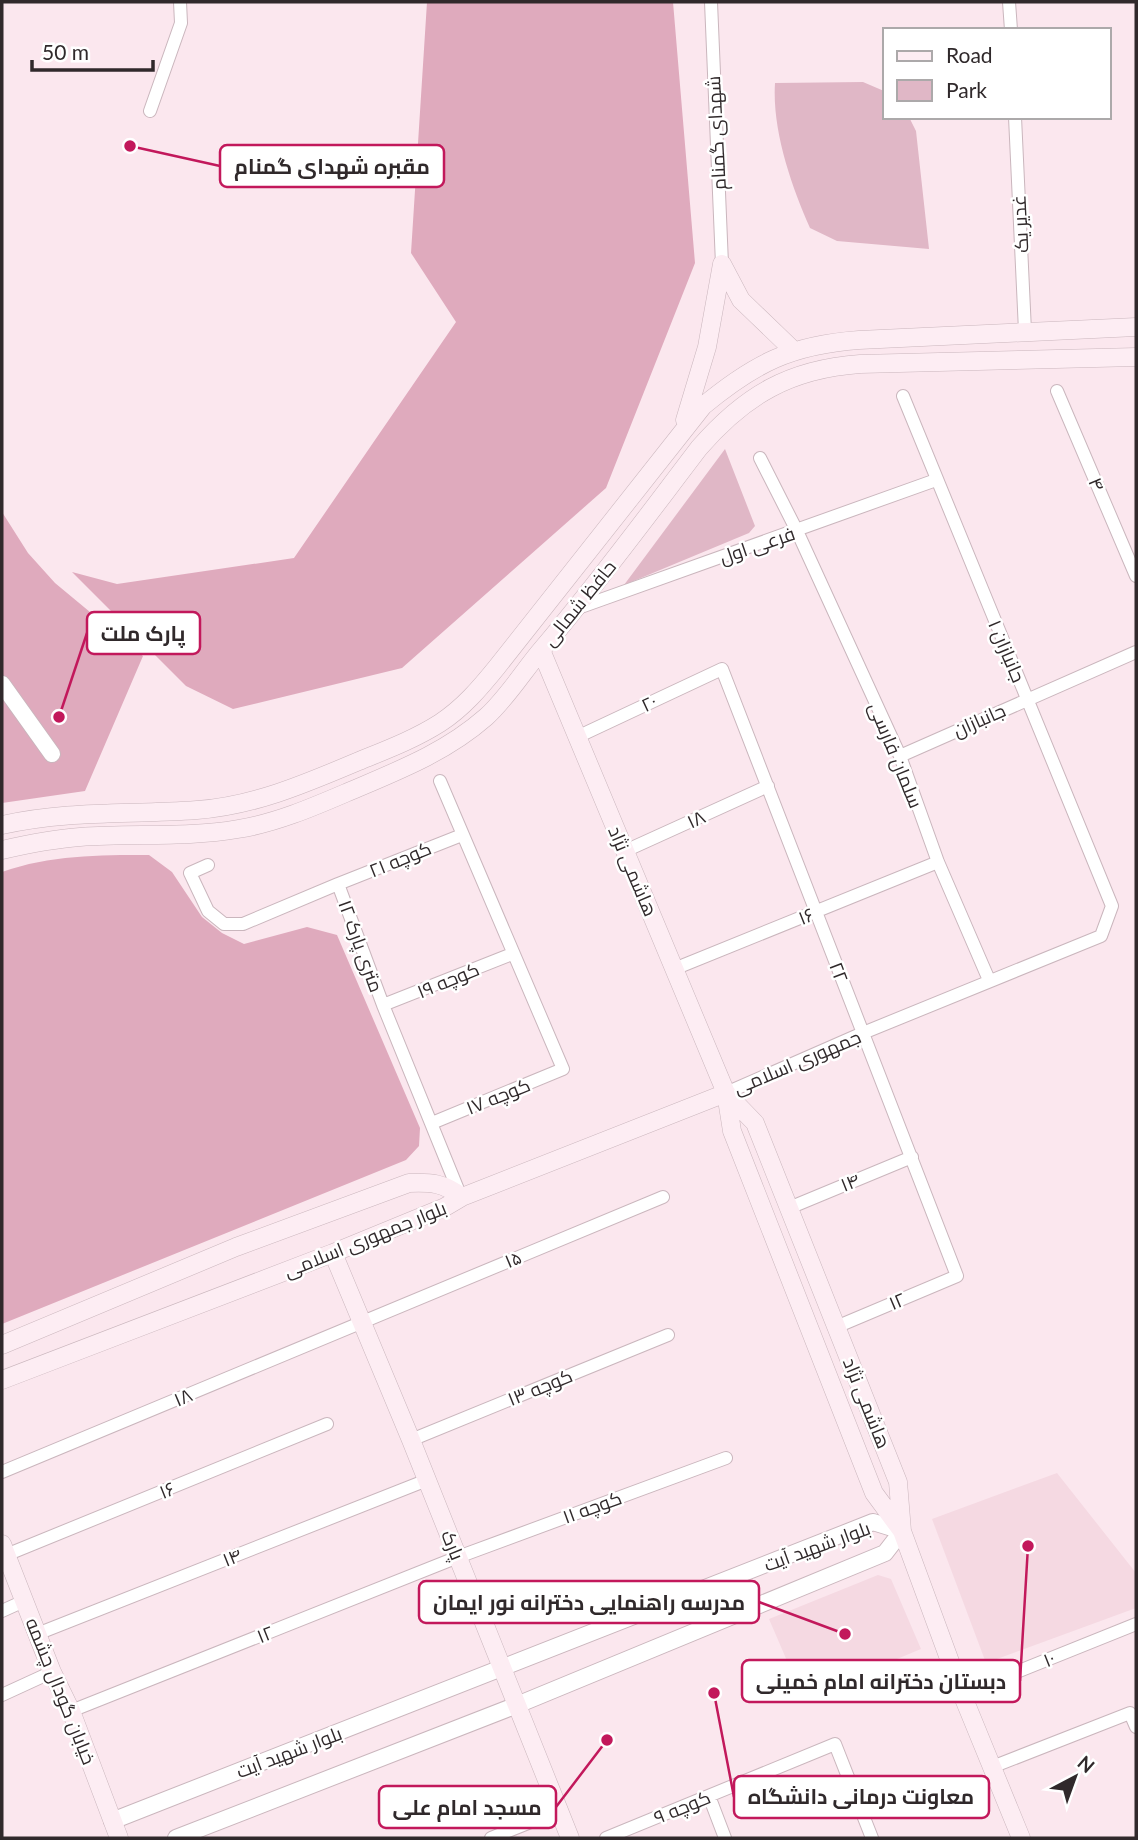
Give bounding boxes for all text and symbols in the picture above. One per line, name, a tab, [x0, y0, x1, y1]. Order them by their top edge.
scale bar	[32, 28, 152, 72]
legend	[883, 28, 1110, 119]
text: 50 m	[42, 39, 89, 64]
text: Road	[946, 42, 993, 67]
street label: شهدای گمنام	[701, 75, 733, 191]
text: Park	[946, 77, 987, 102]
callout: مقبره شهدای گمنام	[220, 145, 444, 187]
text: مقبره شهدای گمنام	[234, 153, 430, 181]
street label: غدیر یک	[1007, 195, 1033, 253]
street label: ۴	[1084, 474, 1111, 494]
street label: فرعی اول	[716, 521, 798, 569]
street label: حافظ شمالی	[537, 555, 621, 651]
callout: پارک ملت	[87, 612, 200, 654]
street label: جانبازان ۱	[983, 616, 1031, 686]
text: پارک ملت	[101, 620, 186, 649]
street label: ۲۰	[637, 689, 660, 716]
street label: جانبازان	[949, 698, 1009, 742]
street label: سلمان فارسی	[864, 699, 928, 811]
street label: ۱۸	[683, 804, 709, 833]
street label: هاشمی نژاد	[603, 822, 663, 920]
street label: کوچه ۲۱	[365, 836, 435, 883]
street label: ۱۲ متری پارک	[332, 896, 389, 996]
street label: ۱۶	[795, 902, 817, 929]
street label: کوچه ۱۹	[413, 957, 483, 1004]
street label: ۲۲	[825, 958, 854, 985]
street label: جمهوری اسلامی	[730, 1024, 864, 1100]
street label: کوچه ۱۷	[462, 1072, 534, 1121]
street label: ۱۴	[837, 1167, 863, 1196]
street label: بلوار جمهوری اسلامی	[280, 1195, 450, 1283]
street label: ۱۵	[501, 1245, 525, 1272]
street label: ۱۲	[885, 1287, 909, 1314]
street label: هاشمی نژاد	[838, 1354, 896, 1452]
street label: کوچه ۱۳	[504, 1363, 576, 1412]
street label: ۱۸	[170, 1382, 196, 1411]
street label: ۱۶	[156, 1476, 178, 1503]
street label: کوچه ۱۱	[559, 1485, 625, 1530]
street label: بلوار شهید آیت	[761, 1516, 873, 1576]
street label: پارک	[435, 1526, 470, 1564]
street label: ۱۴	[219, 1542, 245, 1571]
callout: مدرسه راهنمایی دخترانه نور ایمان	[419, 1581, 759, 1623]
text: مدرسه راهنمایی دخترانه نور ایمان	[433, 1589, 745, 1616]
street label: خیابان گودال چشمه	[20, 1614, 101, 1768]
street label: ۱۲	[253, 1620, 276, 1647]
street label: ۱۰	[1040, 1646, 1058, 1671]
callout: دبستان دخترانه امام خمینی	[742, 1660, 1020, 1702]
text: دبستان دخترانه امام خمینی	[756, 1668, 1006, 1696]
street label: بلوار شهید آیت	[233, 1721, 345, 1783]
north arrow	[1040, 1742, 1110, 1812]
text: N	[1073, 1750, 1100, 1777]
callout: معاونت درمانی دانشگاه	[734, 1776, 989, 1818]
text: معاونت درمانی دانشگاه	[748, 1783, 974, 1810]
street label: کوچه ۹	[650, 1785, 714, 1830]
callout: مسجد امام علی	[379, 1786, 556, 1828]
text: مسجد امام علی	[392, 1794, 542, 1822]

